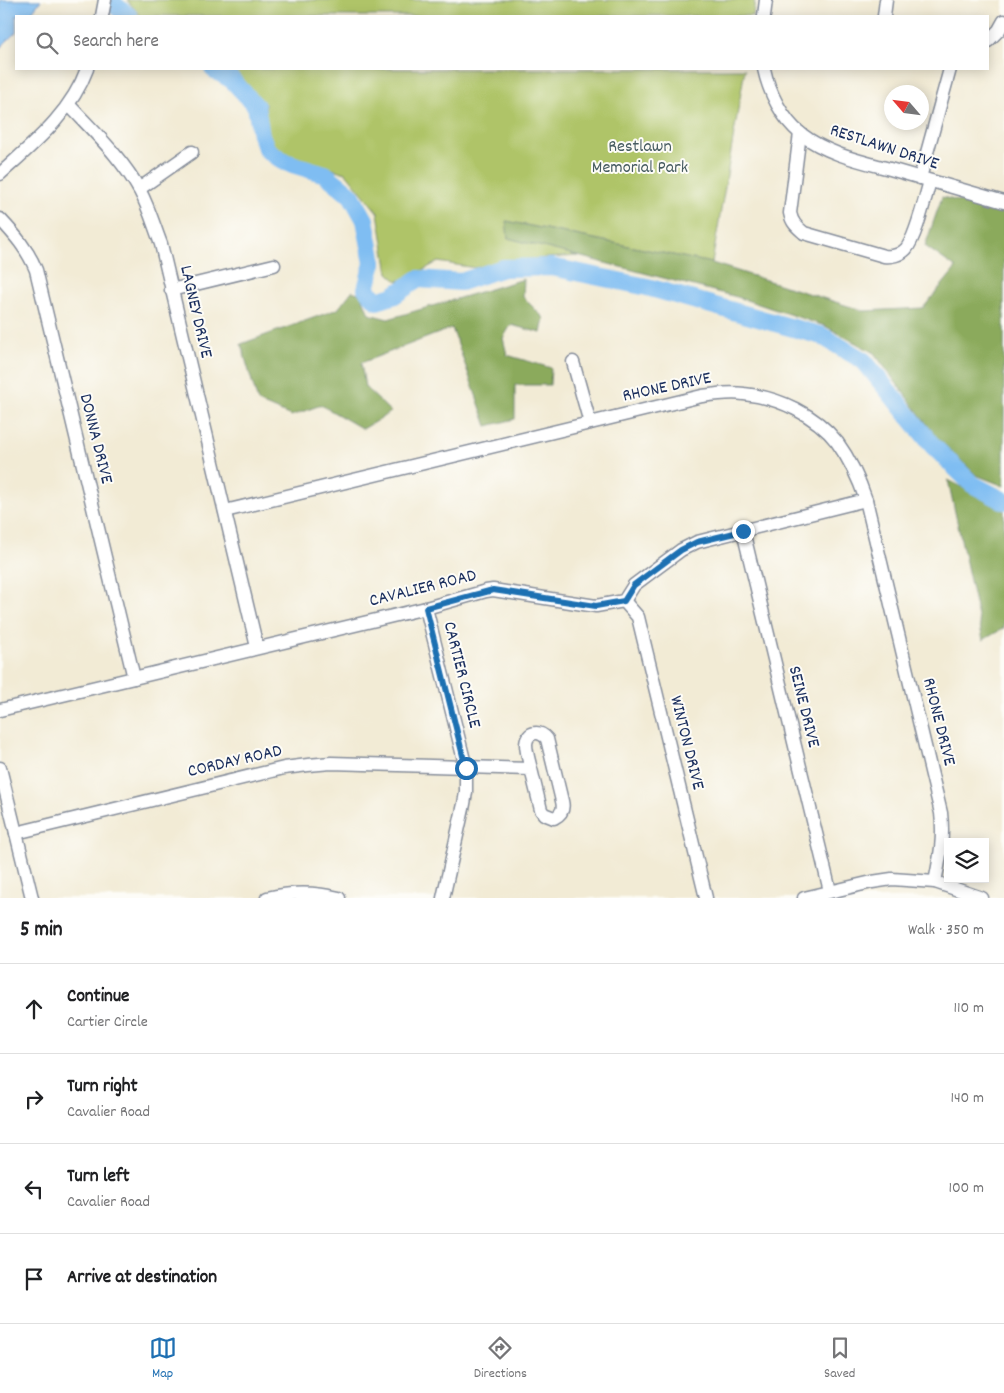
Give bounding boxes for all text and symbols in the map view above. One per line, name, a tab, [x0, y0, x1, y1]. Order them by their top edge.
search box	[15, 15, 989, 70]
icon: search	[33, 29, 61, 57]
text: Search here	[73, 29, 159, 56]
north arrow	[884, 85, 929, 130]
street label: RESTLAWN DRIVE	[826, 119, 942, 177]
park label: Restlawn Memorial Park	[592, 135, 688, 181]
street label: LAGNEY DRIVE	[172, 263, 218, 361]
street label: RHONE DRIVE	[620, 366, 714, 410]
street label: DONNA DRIVE	[72, 391, 118, 487]
route end	[732, 520, 755, 543]
street label: CAVALIER ROAD	[367, 564, 479, 614]
street label: CARTIER CIRCLE	[436, 619, 486, 731]
street label: SEINE DRIVE	[781, 664, 825, 750]
street label: RHONE DRIVE	[915, 675, 961, 769]
street label: WINTON DRIVE	[662, 693, 710, 793]
street label: CORDAY ROAD	[185, 739, 285, 785]
route start	[455, 757, 478, 780]
map controls	[944, 838, 989, 883]
button: layers	[944, 838, 989, 883]
text: 5 min	[20, 916, 63, 946]
text: Walk · 350 m	[908, 919, 984, 942]
text: Continue	[67, 984, 129, 1011]
icon: ahead	[20, 995, 48, 1023]
text: 110 m	[954, 997, 984, 1020]
text: Cartier Circle	[67, 1011, 148, 1034]
text: Turn right	[67, 1074, 138, 1101]
icon: right	[20, 1085, 48, 1113]
text: 140 m	[950, 1087, 984, 1110]
text: Cavalier Road	[67, 1101, 150, 1124]
text: Turn left	[67, 1164, 130, 1191]
icon: left	[20, 1175, 48, 1203]
text: 100 m	[948, 1177, 984, 1200]
text: Cavalier Road	[67, 1191, 150, 1214]
icon: arrive	[20, 1265, 48, 1293]
text: Arrive at destination	[67, 1265, 217, 1292]
tab: Map	[149, 1334, 177, 1384]
tab: Directions	[474, 1334, 527, 1384]
tab: Saved	[824, 1334, 855, 1384]

